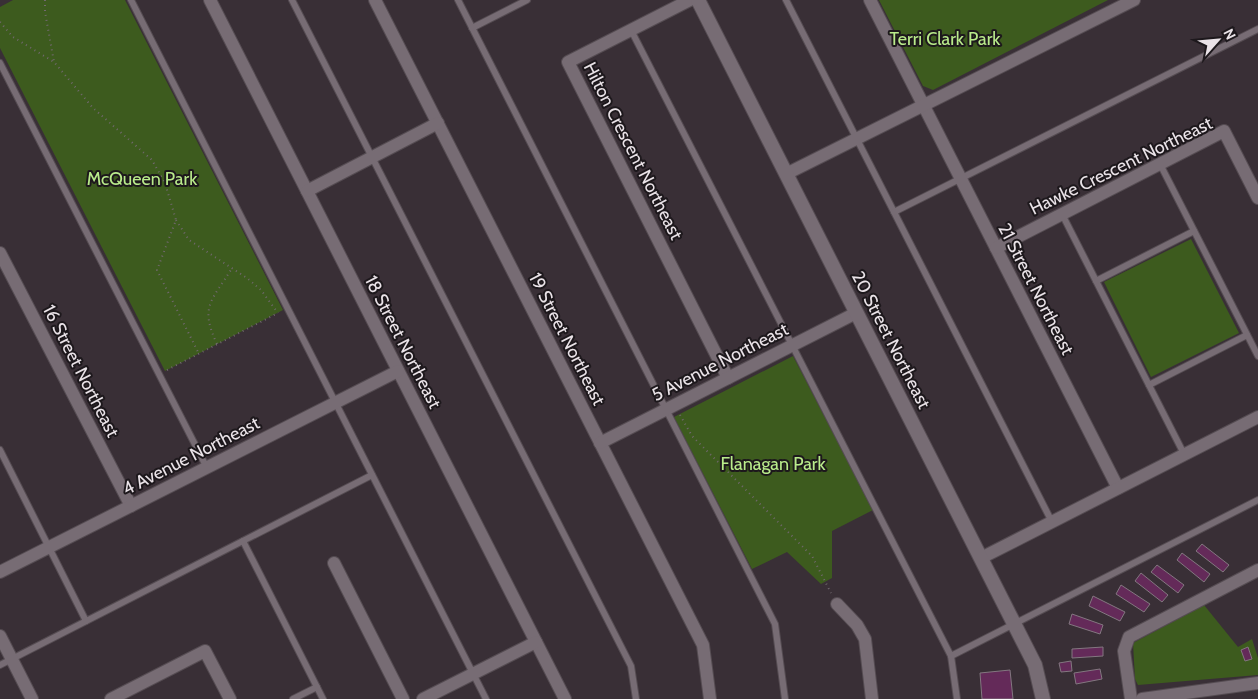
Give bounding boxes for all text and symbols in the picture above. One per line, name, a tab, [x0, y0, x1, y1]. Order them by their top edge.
north arrow	[1193, 15, 1243, 65]
text: N	[1219, 26, 1240, 43]
park label: Terri Clark Park	[890, 28, 1001, 50]
street label: Hilton Crescent Northeast	[579, 59, 687, 243]
street label: Hawke Crescent Northeast	[1026, 112, 1216, 220]
park label: McQueen Park	[87, 168, 198, 190]
street label: 21 Street Northeast	[993, 219, 1079, 359]
street label: 20 Street Northeast	[847, 267, 935, 413]
street label: 19 Street Northeast	[524, 269, 610, 409]
street label: 18 Street Northeast	[360, 272, 446, 412]
street label: 16 Street Northeast	[38, 301, 124, 441]
street label: 5 Avenue Northeast	[648, 318, 792, 406]
street label: 4 Avenue Northeast	[119, 412, 263, 500]
park label: Flanagan Park	[720, 453, 827, 475]

